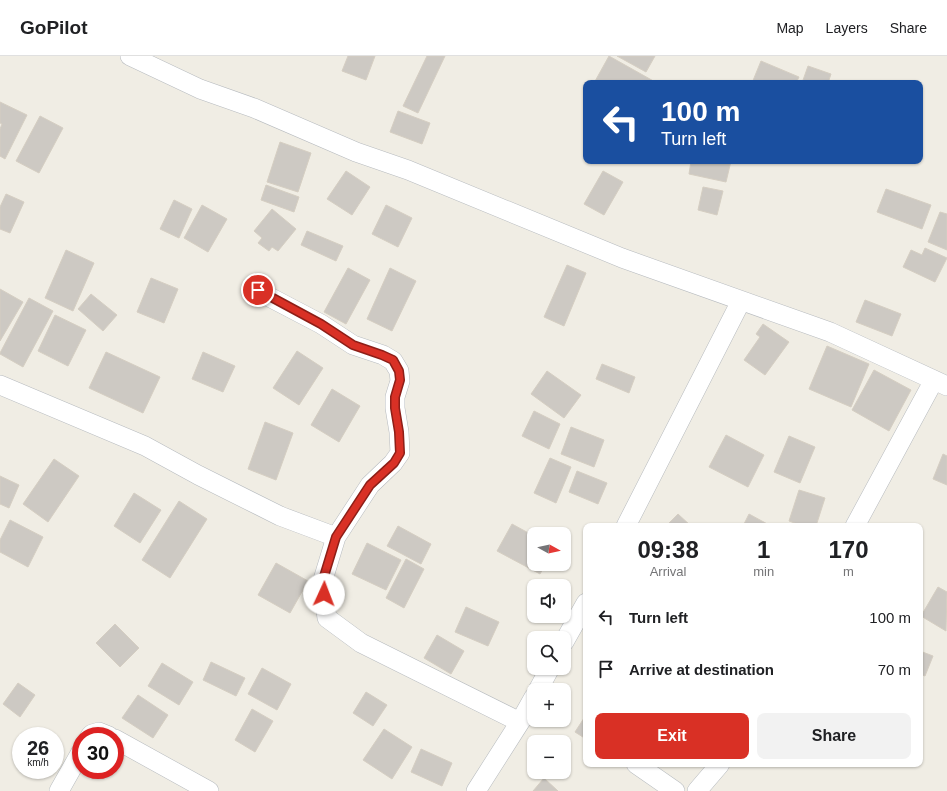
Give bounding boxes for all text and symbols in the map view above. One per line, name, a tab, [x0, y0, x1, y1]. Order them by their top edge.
text: GoPilot	[20, 17, 88, 38]
text: Map	[776, 20, 804, 36]
text: Layers	[826, 20, 868, 36]
text: Share	[890, 20, 927, 36]
icon: left	[595, 96, 647, 148]
text: 100 m	[661, 96, 740, 127]
text: Turn left	[661, 129, 726, 149]
pin	[241, 273, 275, 307]
icon: arrive	[247, 279, 269, 301]
north arrow	[527, 527, 571, 571]
map controls	[527, 527, 571, 779]
text: 09:38	[637, 536, 699, 563]
text: 1	[757, 536, 770, 563]
text: 170	[829, 536, 869, 563]
text: Arrival	[650, 564, 687, 579]
text: min	[753, 564, 774, 579]
text: m	[843, 564, 854, 579]
position arrow	[303, 573, 345, 615]
button: sound	[527, 579, 571, 623]
icon: left	[595, 606, 617, 628]
text: Turn left	[629, 609, 688, 626]
text: 100 m	[869, 609, 911, 626]
button: search	[527, 631, 571, 675]
icon: arrive	[595, 658, 617, 680]
text: Arrive at destination	[629, 661, 774, 678]
text: 70 m	[878, 661, 911, 678]
button: +	[527, 683, 571, 727]
button: Exit	[595, 713, 749, 759]
button: Share	[757, 713, 911, 759]
speed limit sign: 30	[72, 727, 124, 779]
button: −	[527, 735, 571, 779]
text: 26	[27, 737, 49, 759]
text: km/h	[27, 757, 49, 768]

